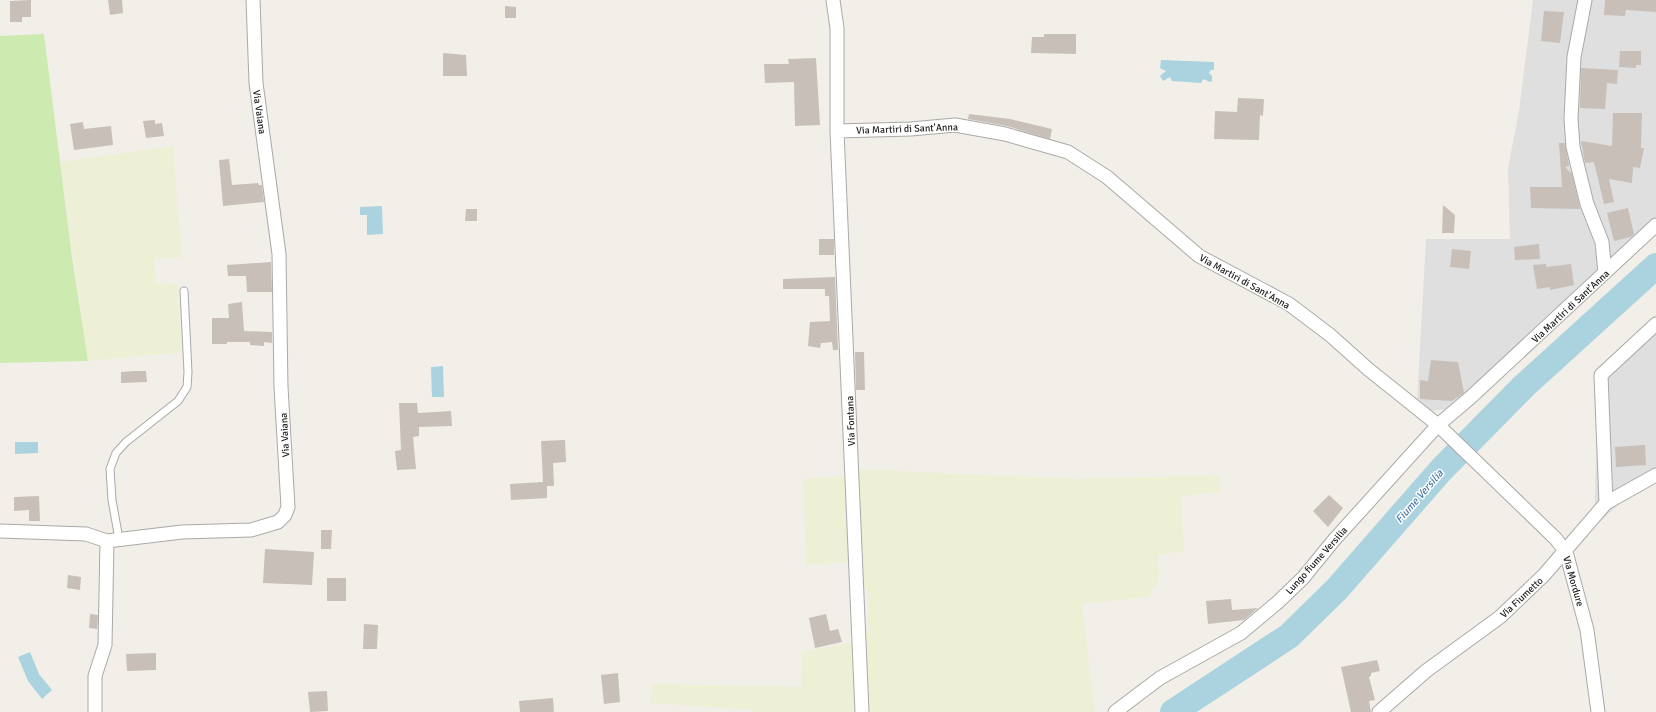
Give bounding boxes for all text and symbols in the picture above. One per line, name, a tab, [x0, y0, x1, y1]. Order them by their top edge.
street label: Via Vaiana	[250, 89, 268, 135]
street label: Via Martiri di Sant'Anna	[856, 121, 958, 137]
street label: Via Martiri di Sant'Anna	[1197, 252, 1292, 312]
street label: Via Martiri di Sant'Anna	[1529, 268, 1612, 346]
street label: Via Fontana	[844, 396, 858, 446]
street label: Via Vaiana	[278, 412, 292, 457]
water label: Fiume Versilia	[1393, 467, 1446, 526]
street label: Lungo fiume Versilia	[1283, 524, 1350, 597]
street label: Via Mordure	[1560, 555, 1586, 608]
street label: Via Fiumetto	[1498, 575, 1546, 621]

